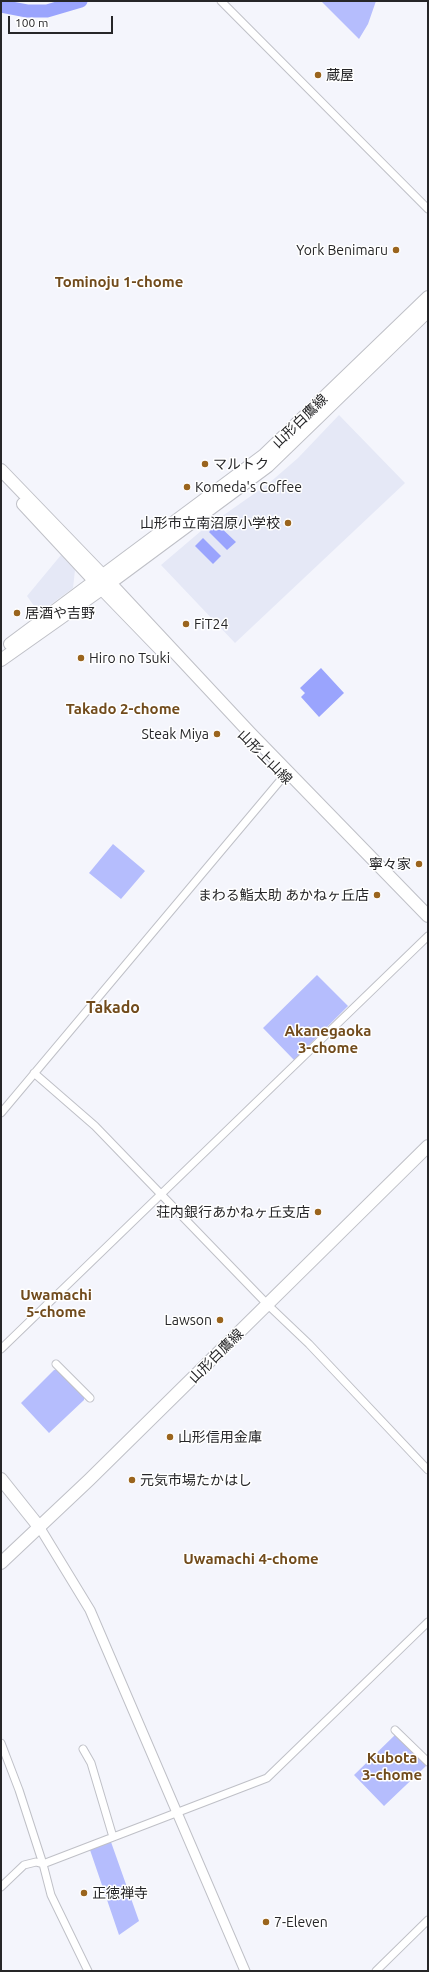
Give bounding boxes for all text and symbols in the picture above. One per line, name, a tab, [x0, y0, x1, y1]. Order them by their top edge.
scale bar	[10, 8, 115, 34]
text: 100 m	[15, 16, 48, 29]
place label: 蔵屋	[326, 67, 354, 83]
marker: 蔵屋	[313, 70, 323, 80]
place label: York Benimaru	[296, 242, 388, 258]
marker: York Benimaru	[391, 245, 401, 255]
district label: Tominoju 1-chome	[55, 273, 183, 291]
street label: 山形白鷹線	[269, 391, 331, 451]
place label: マルトク	[213, 456, 269, 472]
marker: マルトク	[200, 459, 210, 469]
place label: Komeda's Coffee	[195, 479, 302, 495]
marker: Komeda's Coffee	[182, 482, 192, 492]
place label: 山形市立南沼原小学校	[140, 515, 280, 531]
marker: 山形市立南沼原小学校	[283, 518, 293, 528]
place label: 居酒や吉野	[25, 605, 95, 621]
marker: 居酒や吉野	[12, 608, 22, 618]
place label: FiT24	[194, 616, 228, 632]
marker: FiT24	[181, 619, 191, 629]
place label: Hiro no Tsuki	[89, 650, 170, 666]
marker: Hiro no Tsuki	[76, 653, 86, 663]
district label: Takado 2-chome	[66, 700, 180, 718]
place label: Steak Miya	[142, 726, 209, 742]
street label: 山形上山線	[234, 726, 296, 788]
marker: Steak Miya	[212, 729, 222, 739]
place label: 寧々家	[369, 856, 411, 872]
marker: 寧々家	[414, 859, 424, 869]
place label: まわる鮨太助 あかねヶ丘店	[198, 887, 369, 903]
marker: まわる鮨太助 あかねヶ丘店	[372, 890, 382, 900]
district label: Takado	[86, 998, 140, 1018]
district label: Akanegaoka 3-chome	[285, 1022, 371, 1057]
place label: 荘内銀行あかねヶ丘支店	[156, 1204, 310, 1220]
marker: 荘内銀行あかねヶ丘支店	[313, 1207, 323, 1217]
district label: Uwamachi 5-chome	[20, 1286, 92, 1321]
place label: Lawson	[165, 1312, 212, 1328]
marker: Lawson	[215, 1315, 225, 1325]
street label: 山形白鷹線	[185, 1325, 247, 1387]
place label: 山形信用金庫	[178, 1429, 262, 1445]
marker: 山形信用金庫	[165, 1432, 175, 1442]
place label: 元気市場たかはし	[140, 1472, 252, 1488]
marker: 元気市場たかはし	[127, 1475, 137, 1485]
district label: Uwamachi 4-chome	[183, 1550, 319, 1568]
district label: Kubota 3-chome	[362, 1749, 422, 1784]
place label: 正徳禅寺	[92, 1885, 148, 1901]
marker: 正徳禅寺	[79, 1888, 89, 1898]
place label: 7-Eleven	[274, 1914, 328, 1930]
marker: 7-Eleven	[261, 1917, 271, 1927]

